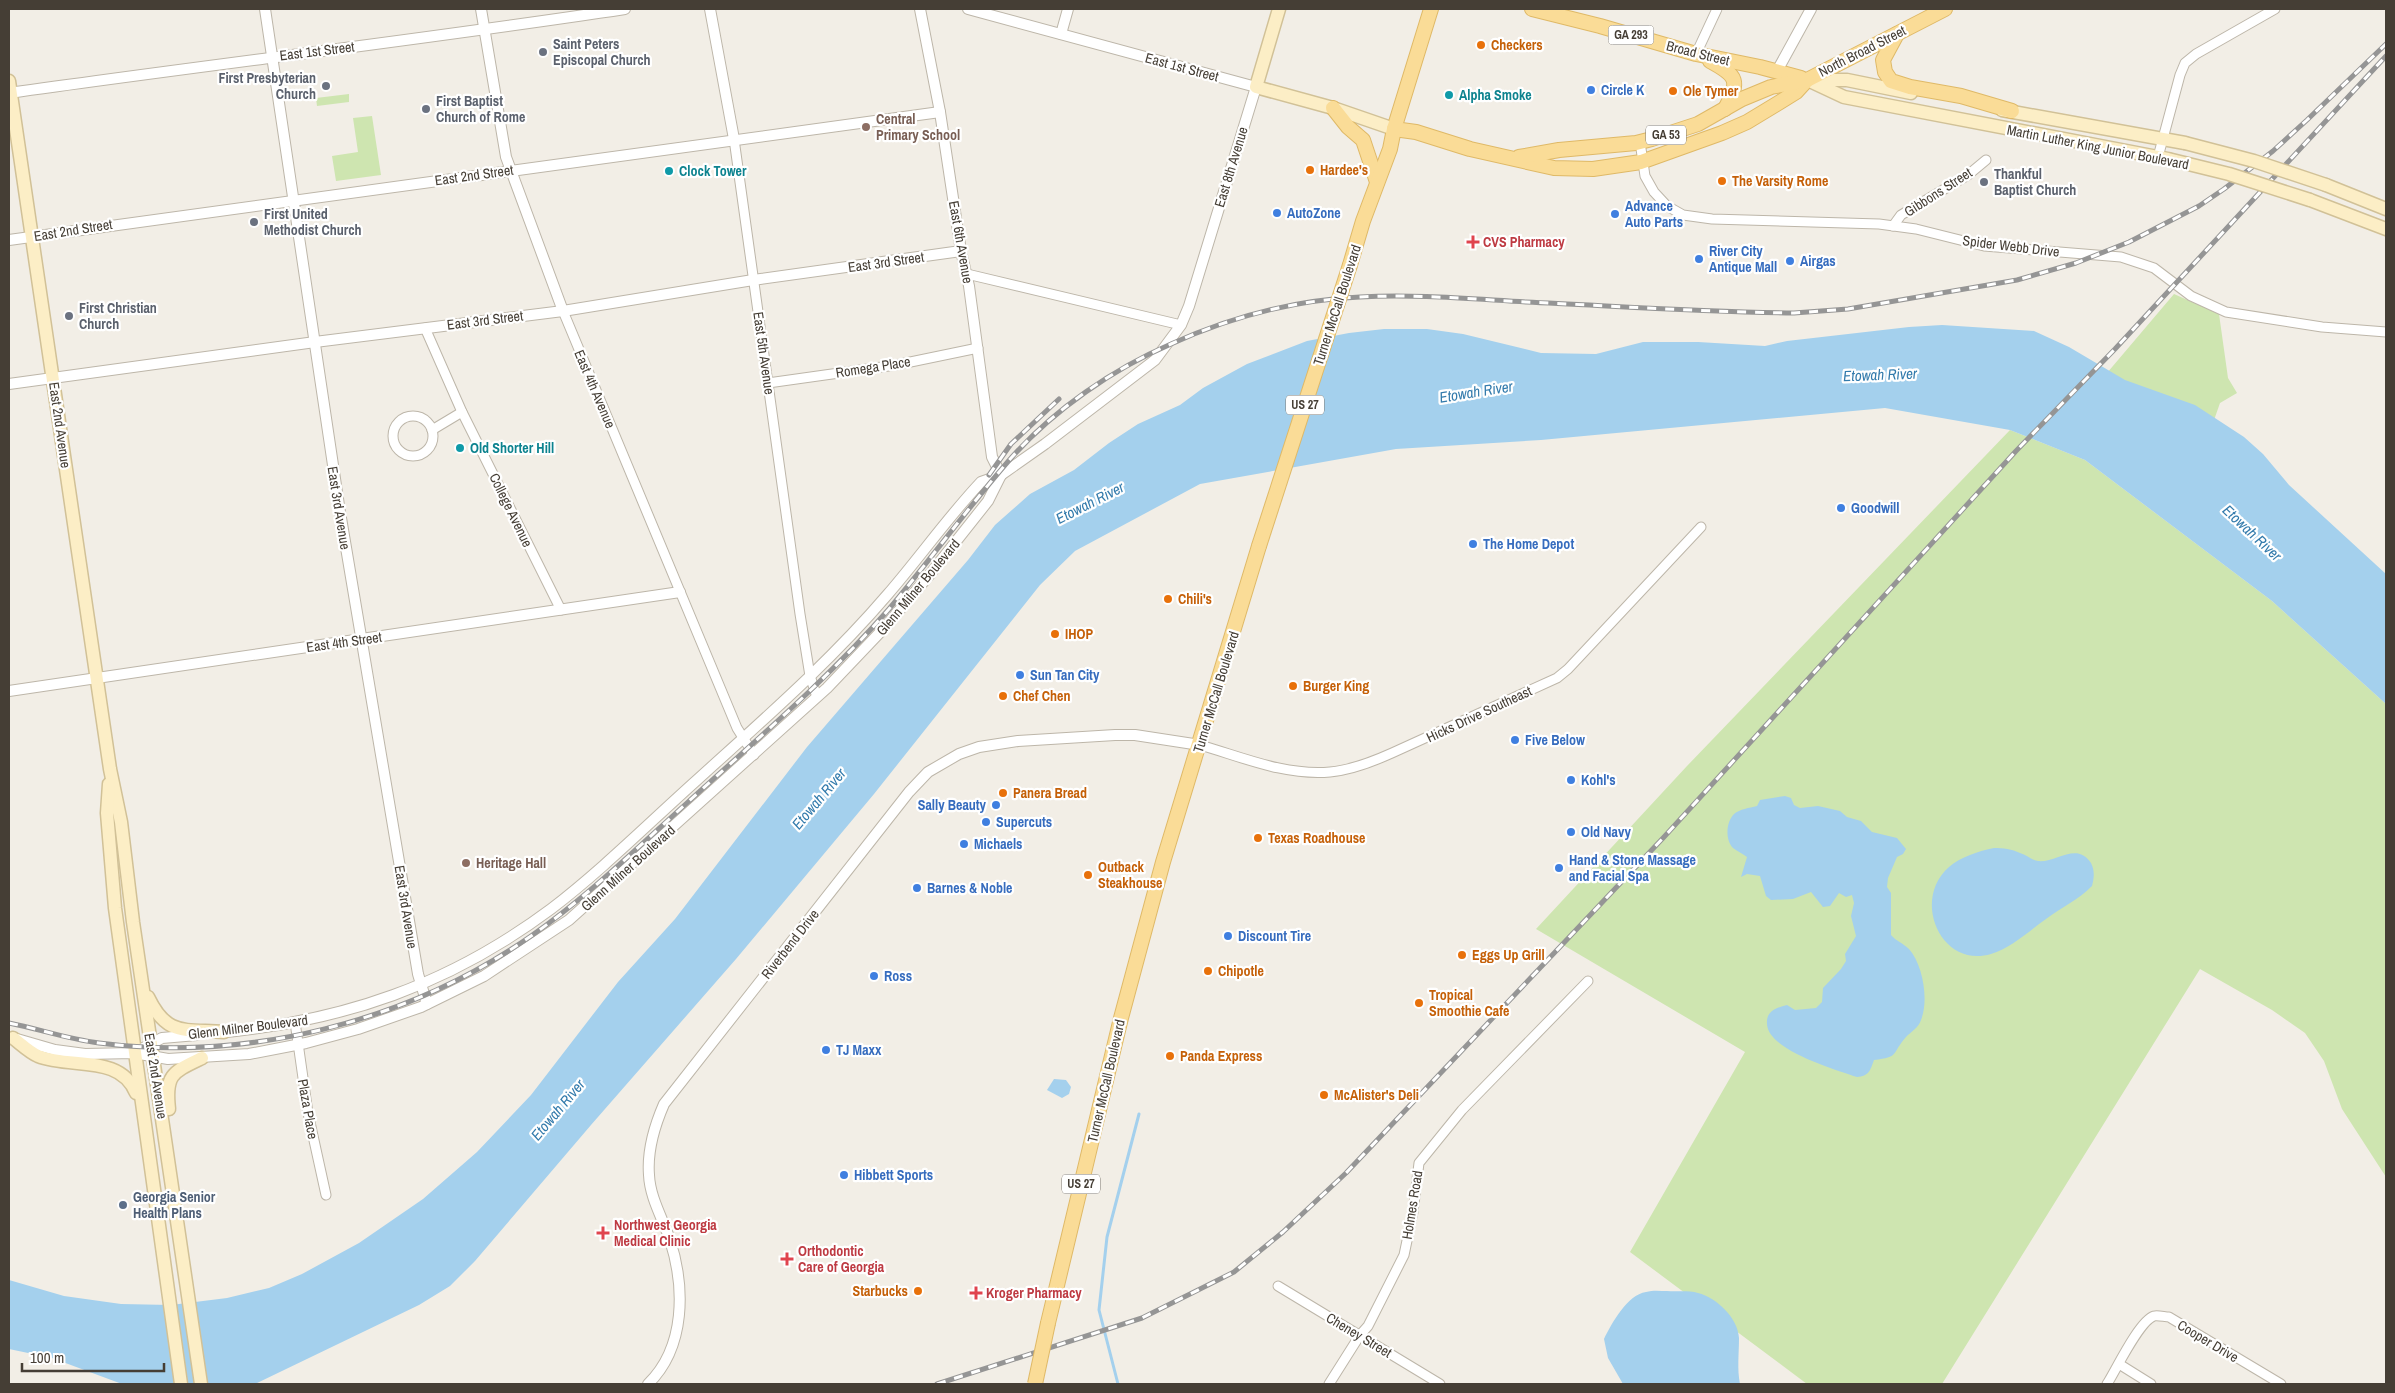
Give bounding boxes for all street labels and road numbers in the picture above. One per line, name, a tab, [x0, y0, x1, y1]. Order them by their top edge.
street label: North Broad Street	[1815, 21, 1909, 81]
road number: GA 293	[1608, 26, 1654, 44]
street label: Broad Street	[1665, 36, 1731, 70]
street label: East 1st Street	[279, 37, 355, 65]
street label: East 1st Street	[1143, 49, 1221, 85]
street label: Martin Luther King Junior Boulevard	[2005, 121, 2191, 173]
street label: East 8th Avenue	[1210, 124, 1252, 210]
road number: GA 53	[1646, 126, 1686, 144]
street label: East 2nd Street	[434, 161, 514, 189]
street label: Gibbons Street	[1901, 163, 1975, 221]
street label: East 6th Avenue	[945, 199, 977, 285]
street label: East 2nd Street	[33, 215, 113, 245]
street label: Spider Webb Drive	[1962, 231, 2060, 261]
street label: Turner McCall Boulevard	[1309, 242, 1365, 368]
street label: East 3rd Street	[847, 248, 925, 276]
street label: East 3rd Street	[446, 306, 524, 334]
street label: East 5th Avenue	[749, 310, 779, 396]
street label: East 4th Avenue	[570, 347, 620, 431]
street label: Romega Place	[834, 352, 912, 382]
street label: East 2nd Avenue	[45, 381, 75, 469]
road number: US 27	[1286, 396, 1324, 414]
street label: East 3rd Avenue	[324, 465, 354, 551]
street label: College Avenue	[485, 470, 537, 550]
street label: Glenn Milner Boulevard	[872, 535, 964, 639]
street label: East 4th Street	[305, 628, 383, 656]
street label: Turner McCall Boulevard	[1189, 629, 1243, 755]
street label: Hicks Drive Southeast	[1423, 682, 1535, 746]
street label: Glenn Milner Boulevard	[577, 821, 679, 915]
street label: East 3rd Avenue	[391, 864, 421, 950]
street label: Riverbend Drive	[757, 906, 823, 982]
street label: Glenn Milner Boulevard	[187, 1011, 309, 1043]
street label: Turner McCall Boulevard	[1083, 1018, 1129, 1144]
street label: East 2nd Avenue	[140, 1032, 172, 1120]
street label: Plaza Place	[294, 1078, 322, 1140]
street label: Holmes Road	[1398, 1169, 1426, 1241]
road number: US 27	[1062, 1174, 1100, 1194]
street label: Cheney Street	[1323, 1308, 1395, 1362]
street label: Cooper Drive	[2174, 1316, 2242, 1366]

